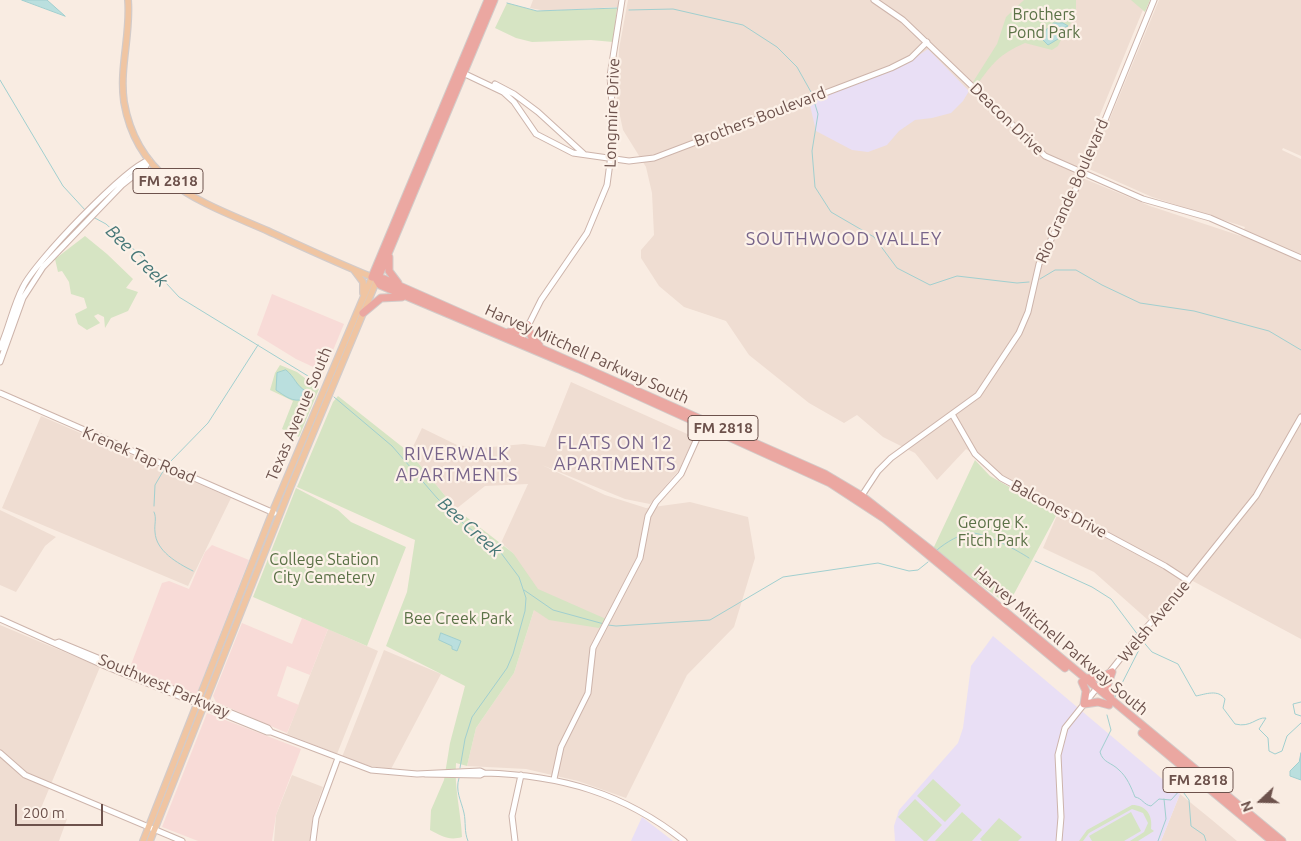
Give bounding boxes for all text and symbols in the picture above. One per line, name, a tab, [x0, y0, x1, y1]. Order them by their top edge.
park label: Brothers Pond Park	[1008, 5, 1080, 43]
street label: Longmire Drive	[600, 58, 624, 168]
street label: Deacon Drive	[966, 79, 1048, 159]
street label: Brothers Boulevard	[691, 83, 829, 151]
street label: Rio Grande Boulevard	[1032, 116, 1112, 266]
road number: FM 2818	[133, 168, 203, 194]
water label: Bee Creek	[101, 220, 173, 292]
district label: SOUTHWOOD VALLEY	[744, 228, 944, 250]
street label: Harvey Mitchell Parkway South	[482, 300, 692, 408]
street label: Texas Avenue South	[262, 344, 336, 484]
road number: FM 2818	[688, 416, 758, 440]
street label: Krenek Tap Road	[80, 423, 198, 487]
district label: FLATS ON 12 APARTMENTS	[552, 432, 678, 474]
district label: RIVERWALK APARTMENTS	[394, 443, 520, 486]
street label: Balcones Drive	[1008, 476, 1110, 542]
water label: Bee Creek	[433, 493, 507, 561]
park label: George K. Fitch Park	[958, 513, 1028, 551]
park label: College Station City Cemetery	[269, 550, 379, 588]
street label: Harvey Mitchell Parkway South	[970, 562, 1152, 720]
street label: Welsh Avenue	[1114, 576, 1194, 666]
park label: Bee Creek Park	[404, 609, 512, 629]
street label: Southwest Parkway	[96, 650, 232, 722]
road number: FM 2818	[1163, 768, 1233, 792]
north arrow	[1236, 776, 1286, 826]
scale bar	[18, 794, 105, 826]
text: N	[1238, 799, 1256, 814]
text: 200 m	[23, 804, 65, 821]

